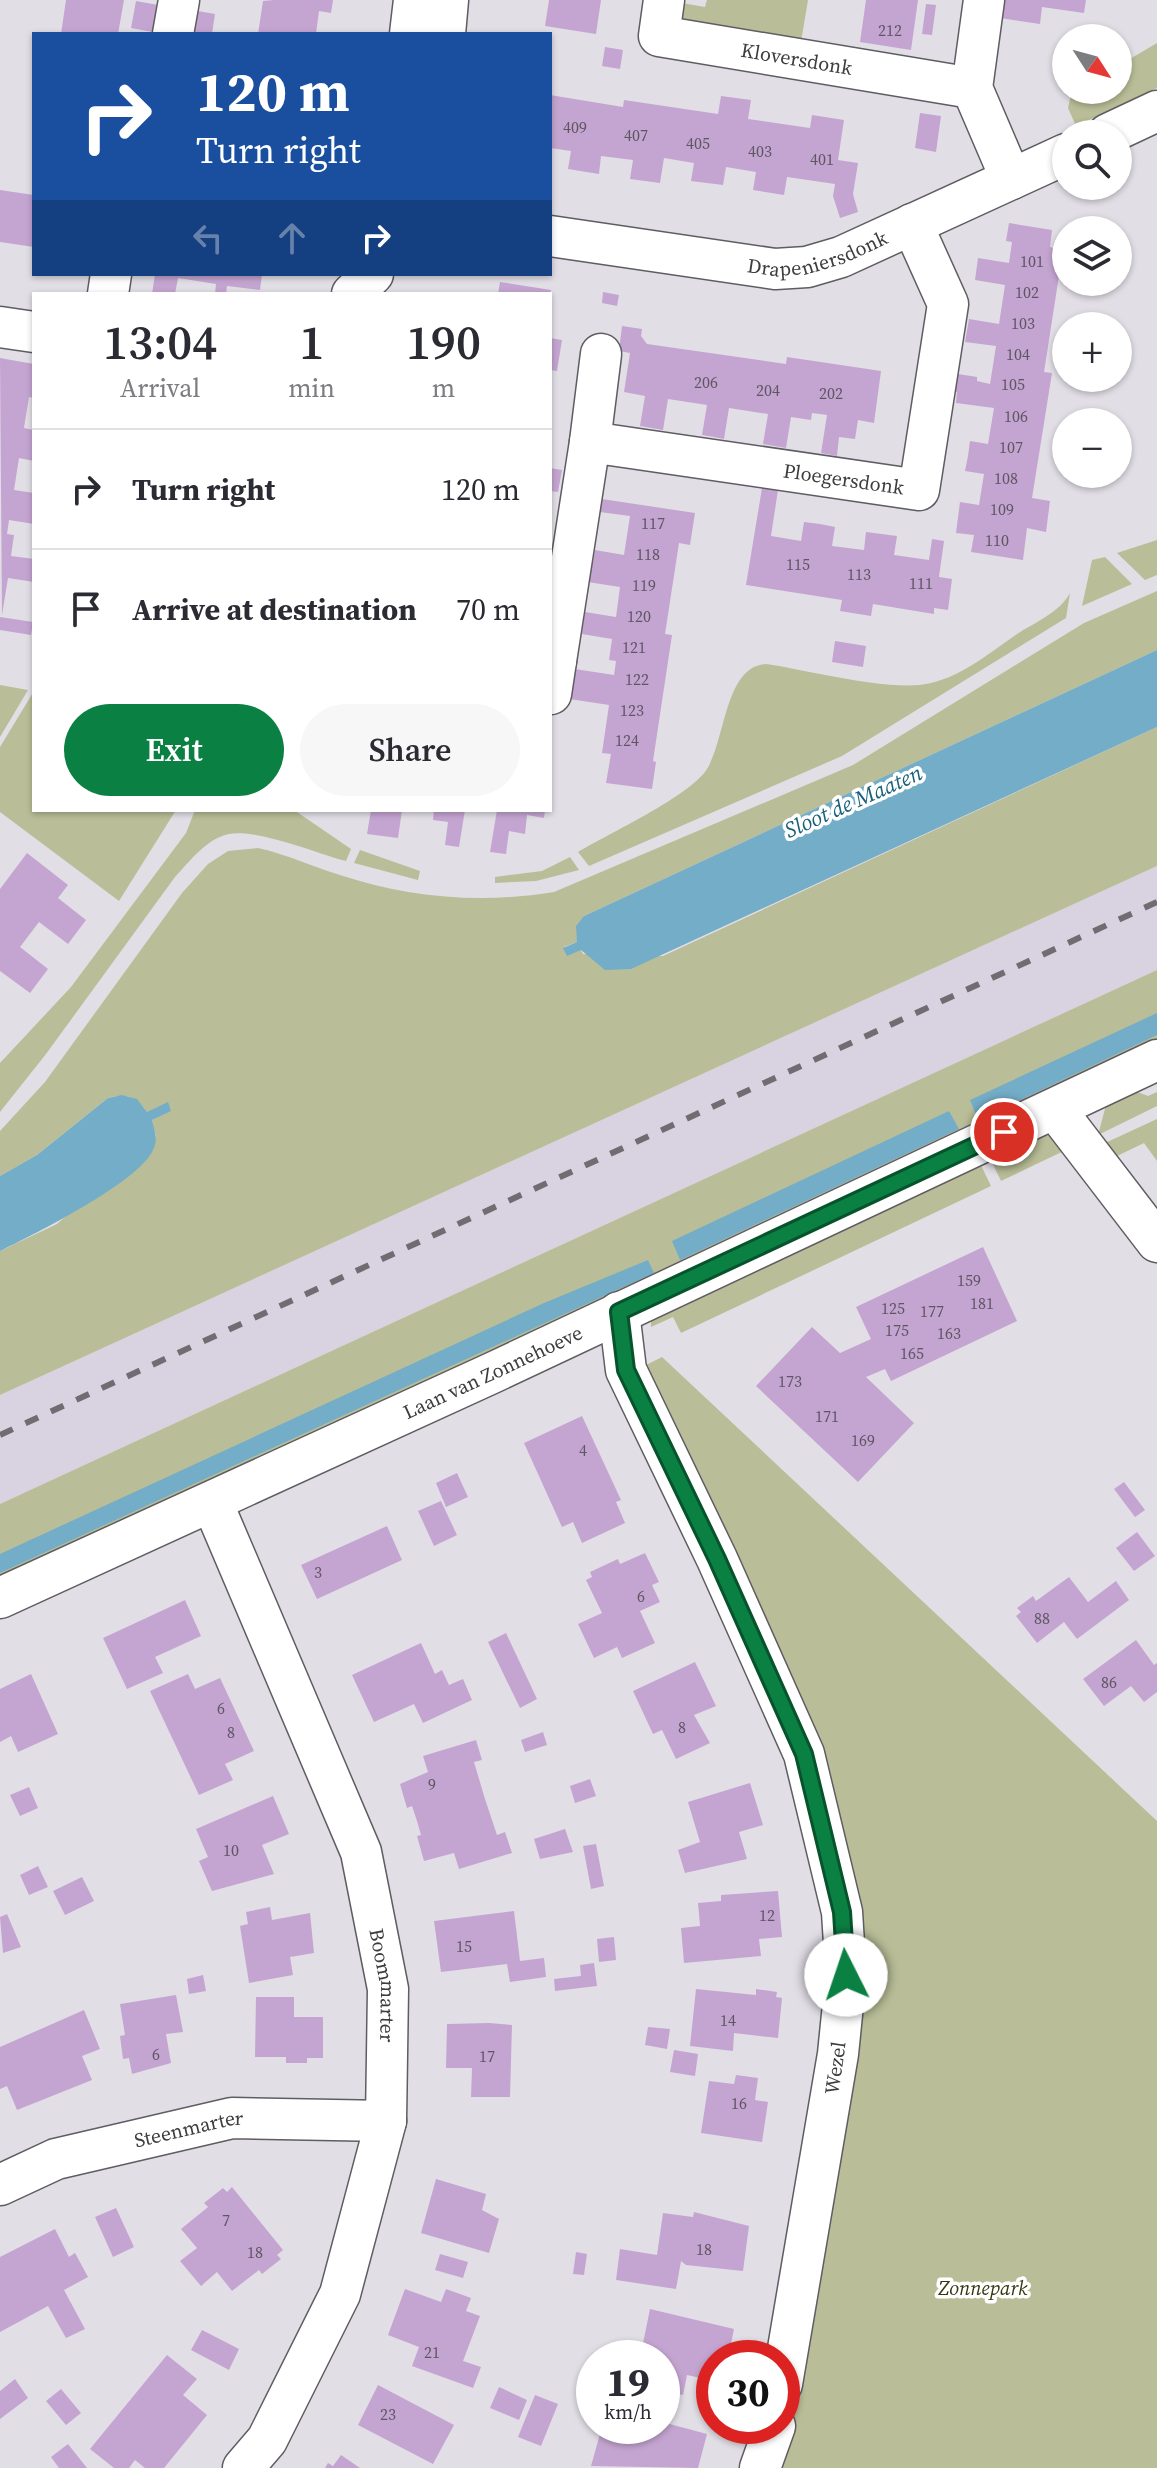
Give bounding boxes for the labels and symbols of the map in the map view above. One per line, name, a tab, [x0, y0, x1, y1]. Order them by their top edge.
house number: 212	[878, 19, 902, 41]
north arrow	[1052, 24, 1132, 104]
street label: Kloversdonk	[739, 36, 855, 82]
house number: 409	[563, 116, 587, 138]
house number: 407	[624, 124, 648, 146]
house number: 405	[686, 132, 710, 154]
house number: 403	[748, 140, 772, 162]
house number: 401	[810, 148, 834, 170]
street label: Drapeniersdonk	[745, 224, 892, 284]
house number: 101	[1020, 250, 1044, 272]
house number: 102	[1015, 281, 1039, 303]
house number: 103	[1011, 312, 1035, 334]
house number: 104	[1006, 343, 1030, 365]
house number: 206	[694, 371, 718, 393]
house number: 105	[1001, 373, 1025, 395]
house number: 204	[756, 379, 780, 401]
house number: 202	[819, 382, 843, 404]
house number: 106	[1004, 405, 1028, 427]
house number: 107	[999, 436, 1023, 458]
street label: Ploegersdonk	[781, 456, 906, 502]
house number: 108	[994, 467, 1018, 489]
house number: 109	[990, 498, 1014, 520]
house number: 117	[641, 512, 665, 534]
house number: 110	[985, 529, 1009, 551]
house number: 118	[636, 543, 660, 565]
house number: 115	[786, 553, 810, 575]
house number: 113	[847, 563, 871, 585]
house number: 111	[909, 572, 933, 594]
house number: 119	[632, 574, 656, 596]
house number: 120	[627, 605, 651, 627]
house number: 121	[622, 636, 646, 658]
house number: 122	[625, 668, 649, 690]
house number: 123	[620, 699, 644, 721]
house number: 124	[615, 729, 639, 751]
water label: Sloot de Maaten	[779, 757, 927, 845]
pin	[970, 1098, 1038, 1166]
house number: 159	[957, 1269, 981, 1291]
house number: 181	[970, 1292, 994, 1314]
house number: 125	[881, 1297, 905, 1319]
house number: 177	[920, 1300, 944, 1322]
street label: Laan van Zonnehoeve	[398, 1318, 587, 1426]
house number: 175	[885, 1319, 909, 1341]
house number: 163	[937, 1322, 961, 1344]
house number: 165	[900, 1342, 924, 1364]
house number: 173	[778, 1370, 802, 1392]
house number: 171	[815, 1405, 839, 1427]
house number: 169	[851, 1429, 875, 1451]
house number: 4	[579, 1439, 587, 1461]
house number: 3	[314, 1561, 322, 1583]
house number: 6	[637, 1585, 645, 1607]
house number: 88	[1034, 1607, 1050, 1629]
house number: 86	[1101, 1671, 1117, 1693]
house number: 6	[217, 1697, 225, 1719]
house number: 8	[678, 1716, 686, 1738]
house number: 8	[227, 1721, 235, 1743]
house number: 9	[428, 1773, 436, 1795]
house number: 10	[223, 1839, 239, 1861]
house number: 12	[759, 1904, 775, 1926]
street label: Boommarter	[362, 1926, 402, 2043]
position arrow	[804, 1933, 888, 2017]
house number: 15	[456, 1935, 472, 1957]
house number: 14	[720, 2009, 736, 2031]
street label: Wezel	[817, 2040, 853, 2096]
house number: 6	[152, 2043, 160, 2065]
house number: 17	[479, 2045, 495, 2067]
house number: 16	[731, 2092, 747, 2114]
street label: Steenmarter	[131, 2104, 244, 2154]
house number: 7	[222, 2209, 230, 2231]
house number: 18	[696, 2238, 712, 2260]
house number: 18	[247, 2241, 263, 2263]
park label: Zonnepark	[938, 2274, 1028, 2302]
speed limit sign: 30	[696, 2340, 800, 2444]
house number: 21	[424, 2341, 440, 2363]
house number: 23	[380, 2403, 396, 2425]

